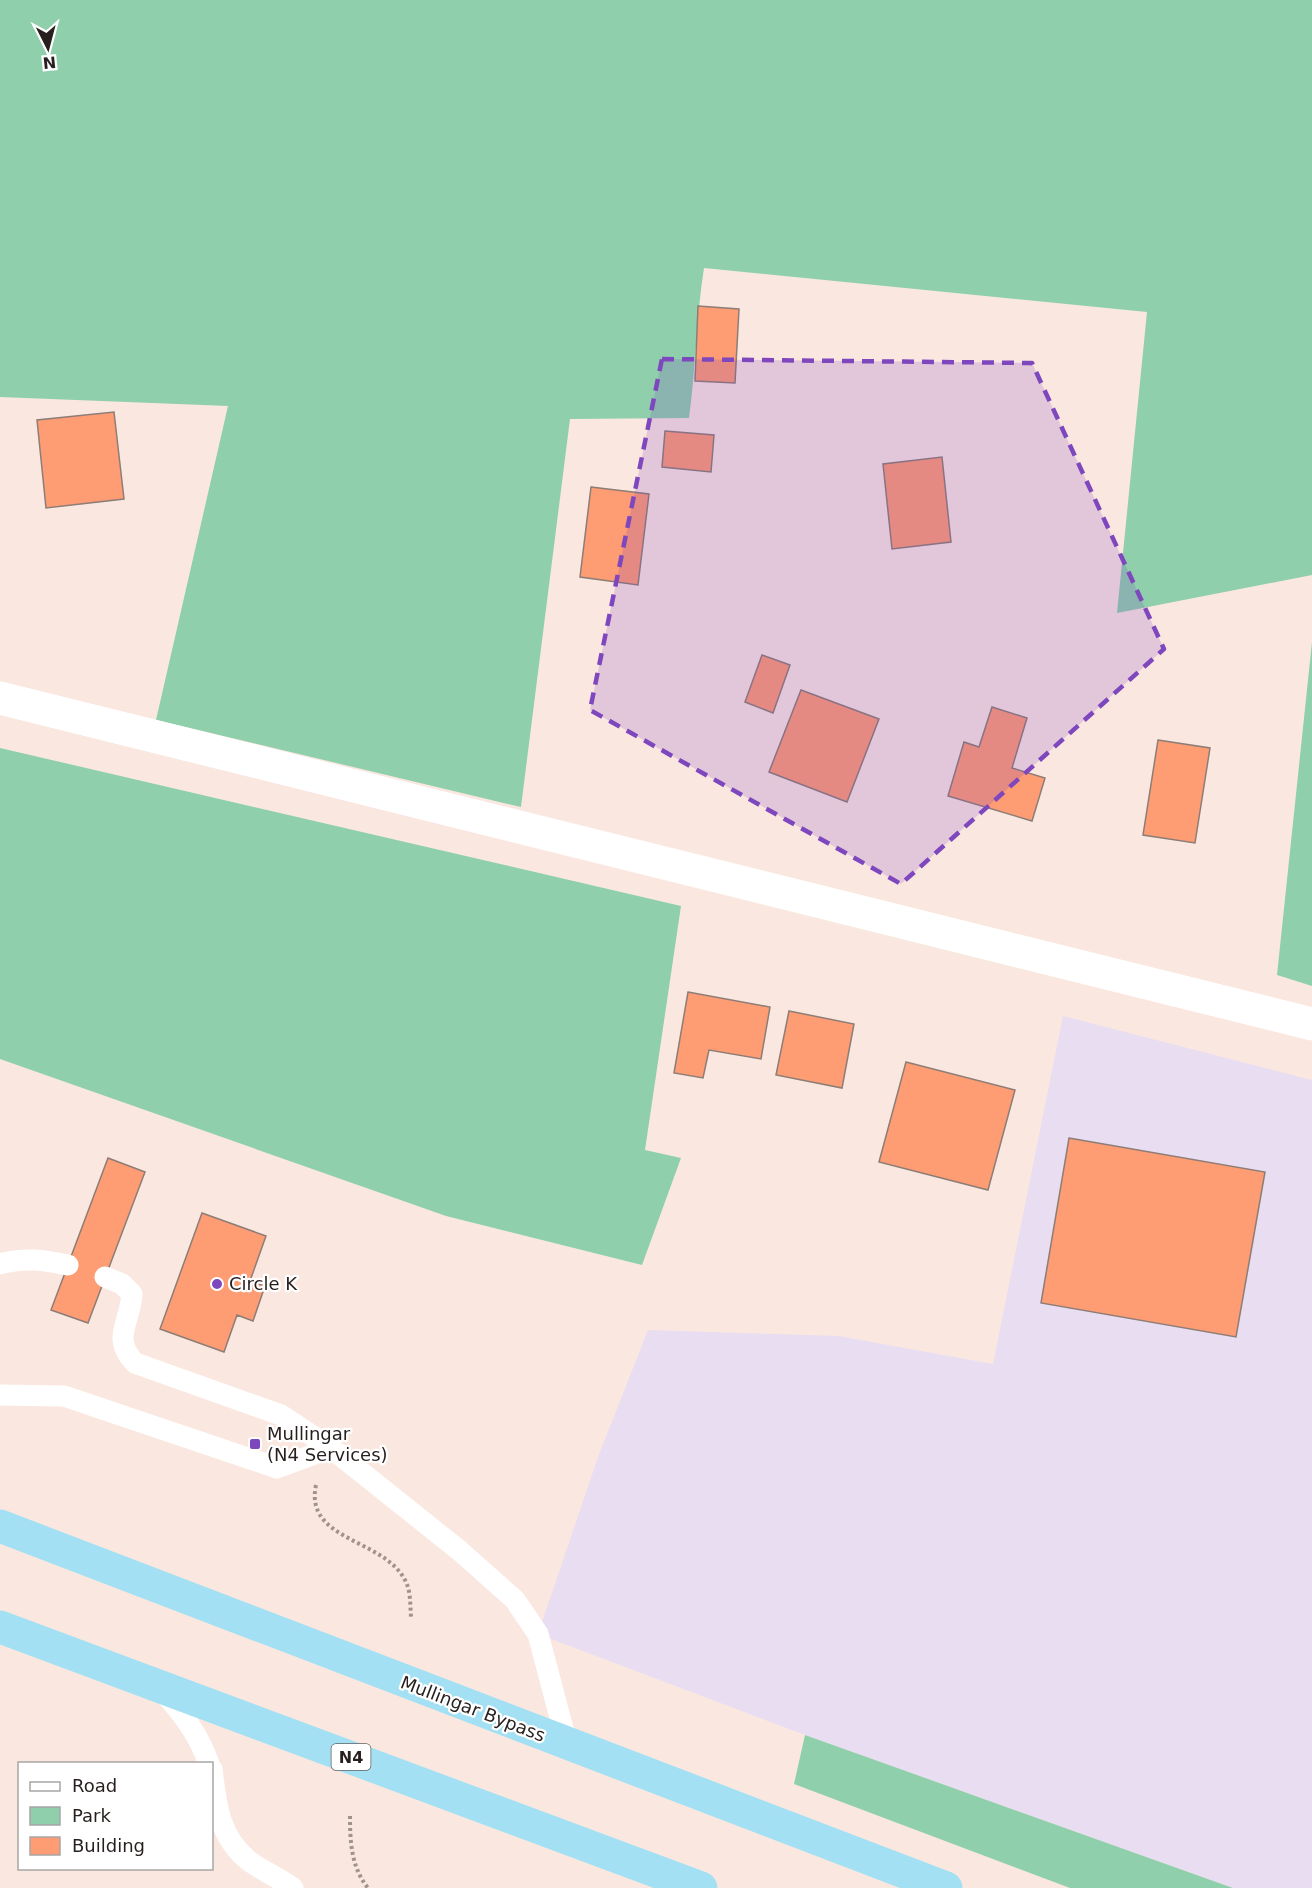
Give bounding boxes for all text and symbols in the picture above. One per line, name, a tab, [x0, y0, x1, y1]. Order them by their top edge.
north arrow	[18, 18, 78, 78]
text: N	[42, 52, 57, 73]
place label: Circle K	[229, 1273, 298, 1294]
marker: Circle K	[210, 1277, 224, 1291]
place label: Mullingar (N4 Services)	[267, 1423, 388, 1465]
marker: Mullingar (N4 Services)	[248, 1437, 262, 1451]
street label: Mullingar Bypass	[398, 1671, 548, 1746]
road number: N4	[332, 1744, 370, 1770]
legend	[18, 1762, 213, 1870]
text: Road	[72, 1775, 117, 1796]
text: Park	[72, 1805, 111, 1826]
text: Building	[72, 1835, 145, 1856]

